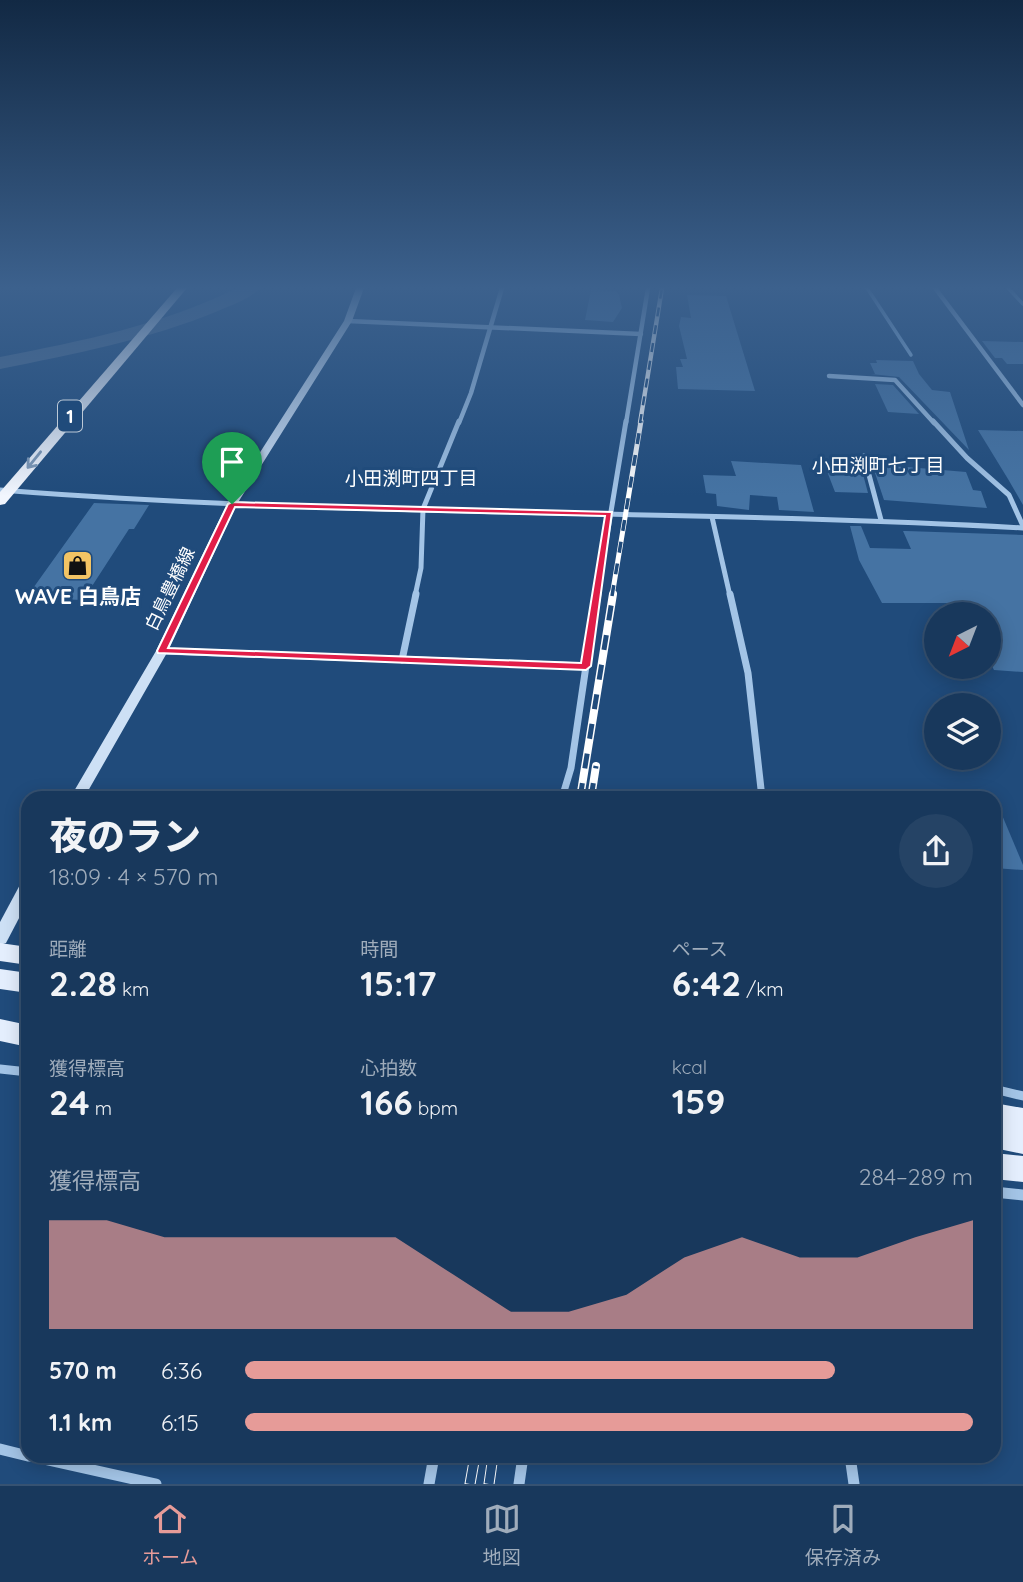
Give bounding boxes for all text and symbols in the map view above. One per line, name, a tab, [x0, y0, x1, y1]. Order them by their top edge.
road number: 1	[58, 400, 82, 432]
pin	[202, 432, 262, 504]
icon: arrive	[213, 443, 251, 481]
one-way arrow	[27, 451, 42, 469]
district label: 小田渕町七丁目	[811, 453, 945, 477]
district label: 小田渕町四丁目	[344, 466, 478, 490]
street label: 白鳥豊橋線	[139, 543, 200, 634]
shop icon: WAVE 白鳥店	[61, 548, 95, 582]
place label: WAVE 白鳥店	[15, 583, 141, 609]
north arrow	[924, 602, 1001, 679]
map controls	[924, 602, 1001, 770]
button: layers	[924, 693, 1001, 770]
text: 夜のラン	[49, 812, 201, 860]
button: share	[899, 814, 973, 888]
text: 18:09 · 4 × 570 m	[49, 862, 218, 891]
text: 距離	[49, 937, 87, 961]
text: 時間	[360, 937, 398, 961]
text: ペース	[672, 937, 728, 961]
text: 2.28	[49, 961, 117, 1005]
text: 15:17	[360, 961, 437, 1005]
text: 6:42	[672, 961, 741, 1005]
text: km	[117, 977, 149, 1001]
text: /km	[741, 977, 784, 1001]
text: kcal	[672, 1055, 707, 1079]
text: 獲得標高	[49, 1056, 125, 1080]
text: 心拍数	[360, 1056, 417, 1080]
text: 159	[672, 1079, 725, 1123]
text: 24	[49, 1080, 90, 1124]
text: 166	[360, 1080, 413, 1124]
text: m	[90, 1096, 112, 1120]
text: bpm	[413, 1096, 458, 1120]
text: 284–289 m	[859, 1162, 973, 1191]
text: 獲得標高	[49, 1166, 141, 1195]
text: 570 m	[49, 1356, 117, 1385]
text: 6:36	[161, 1356, 202, 1385]
text: 1.1 km	[49, 1408, 112, 1437]
text: 6:15	[161, 1408, 199, 1437]
tab: ホーム	[142, 1500, 199, 1569]
tab: 地図	[483, 1500, 521, 1569]
tab: 保存済み	[805, 1500, 881, 1569]

